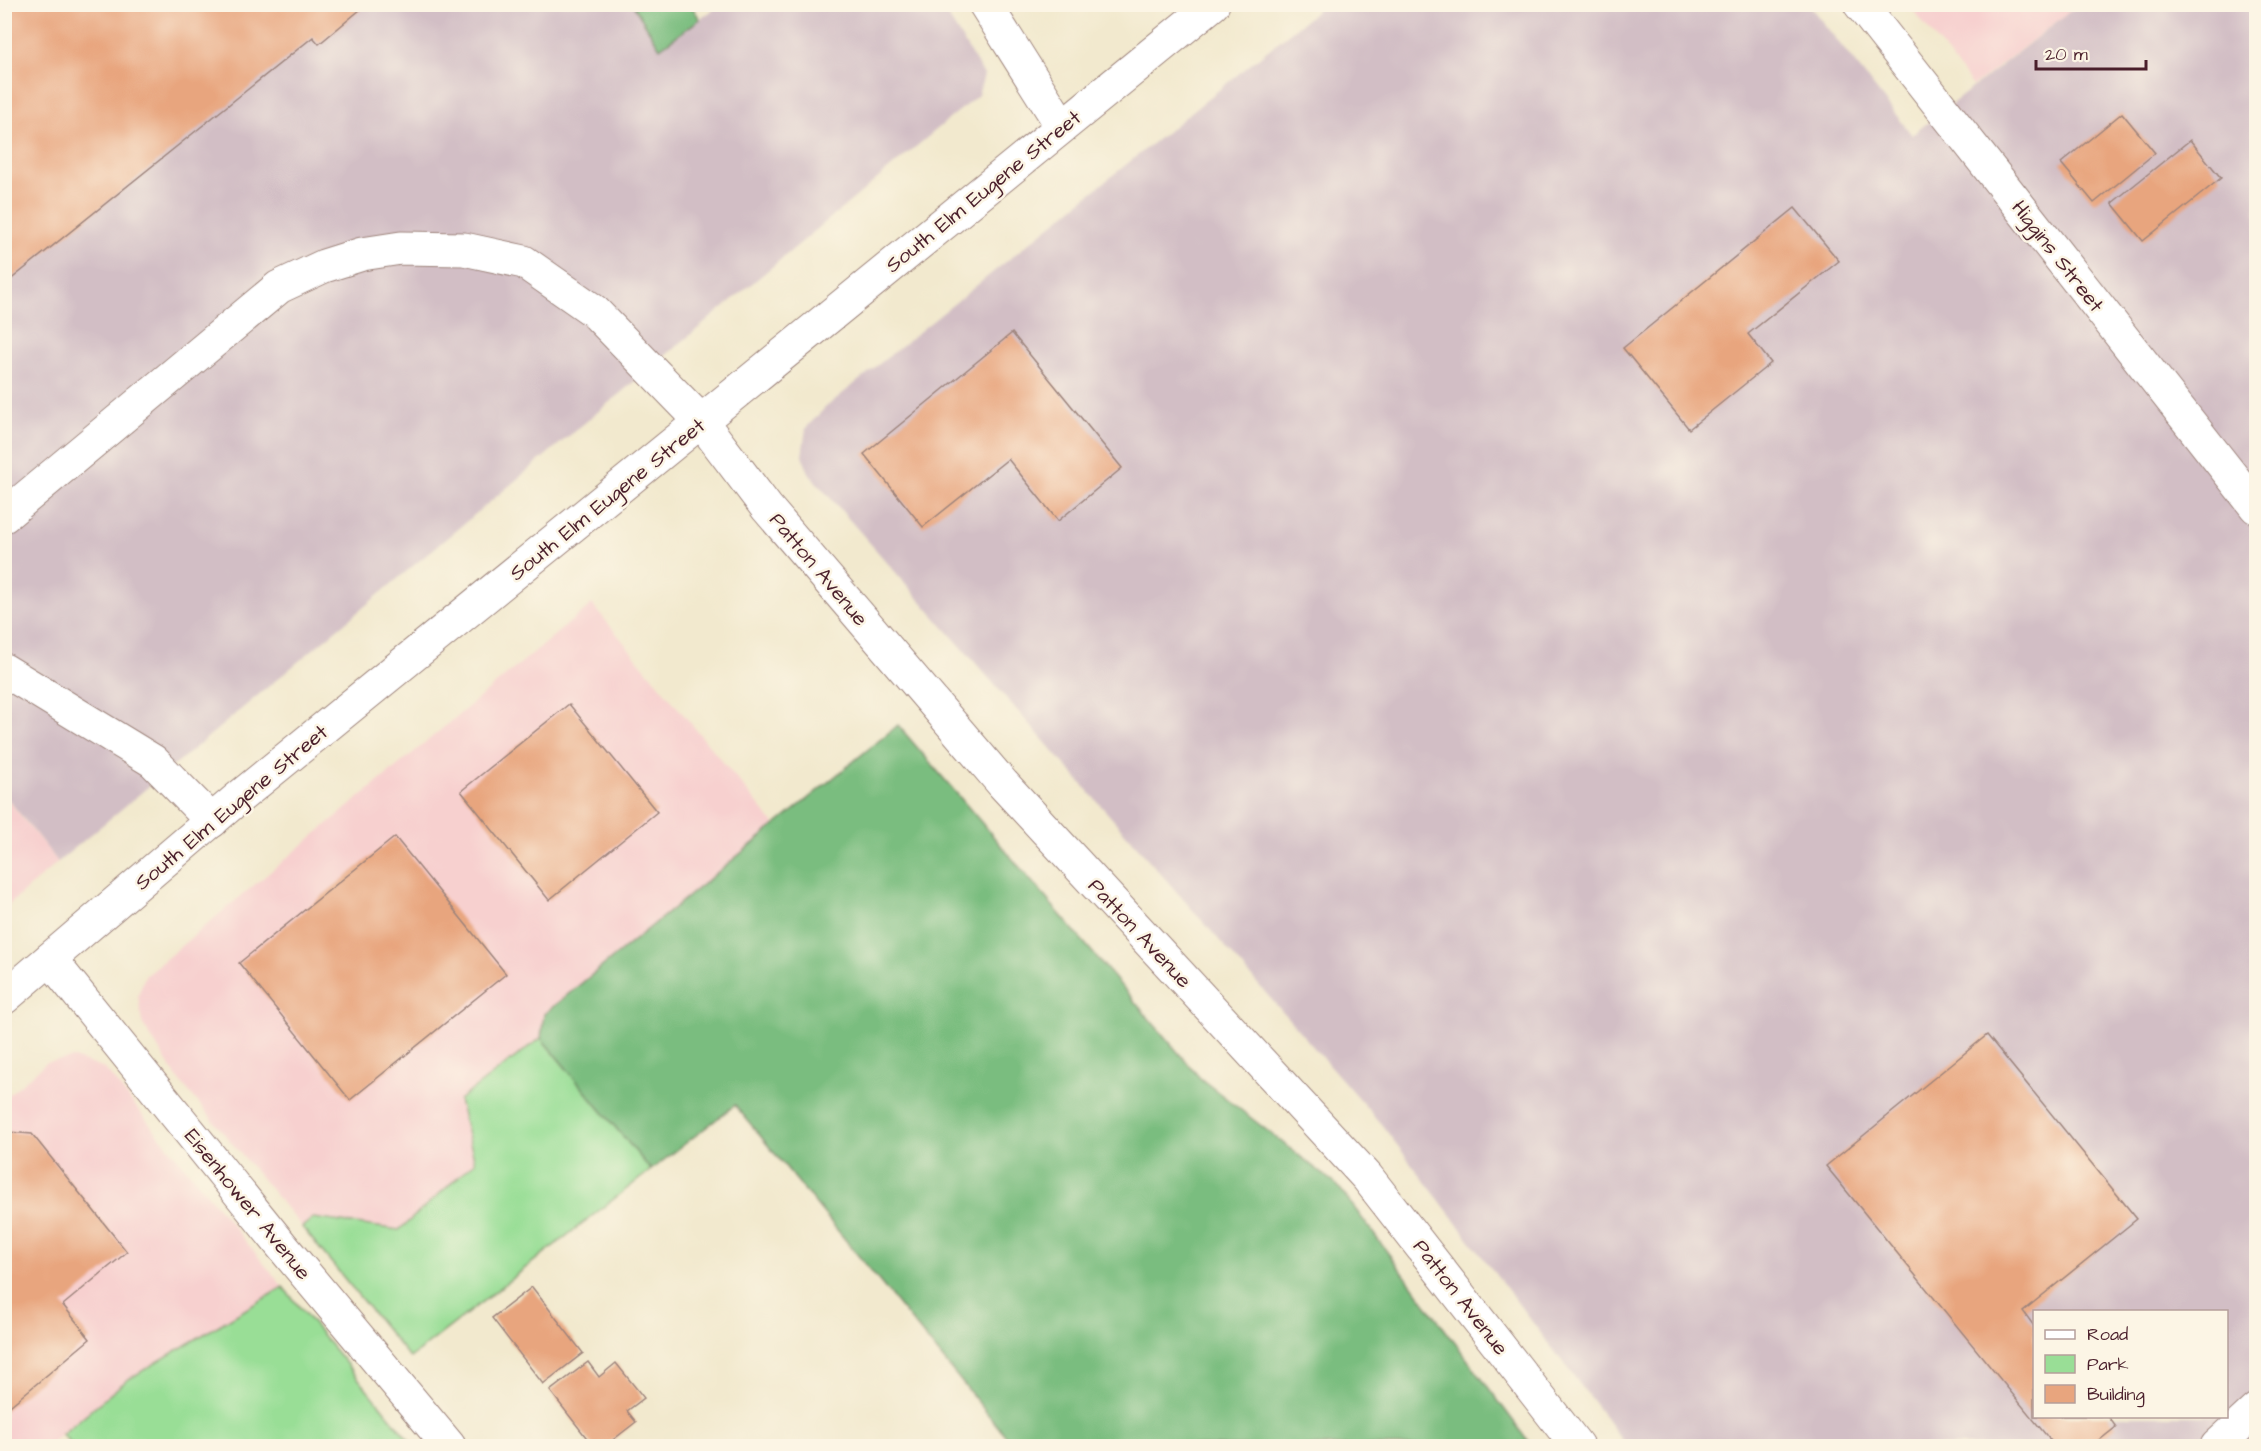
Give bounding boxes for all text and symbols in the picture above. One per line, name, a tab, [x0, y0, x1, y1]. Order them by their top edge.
scale bar	[2036, 33, 2146, 71]
text: 20 m	[2045, 42, 2088, 67]
street label: South Elm Eugene Street	[879, 103, 1089, 281]
street label: Higgins Street	[2003, 194, 2111, 320]
street label: South Elm Eugene Street	[503, 411, 713, 589]
street label: Patton Avenue	[763, 506, 875, 632]
street label: South Elm Eugene Street	[129, 718, 336, 898]
street label: Patton Avenue	[1081, 872, 1198, 994]
street label: Eisenhower Avenue	[178, 1123, 318, 1286]
street label: Patton Avenue	[1406, 1233, 1515, 1361]
legend	[2033, 1310, 2228, 1418]
text: Road	[2087, 1322, 2128, 1347]
text: Park	[2087, 1352, 2129, 1377]
text: Building	[2087, 1382, 2145, 1408]

